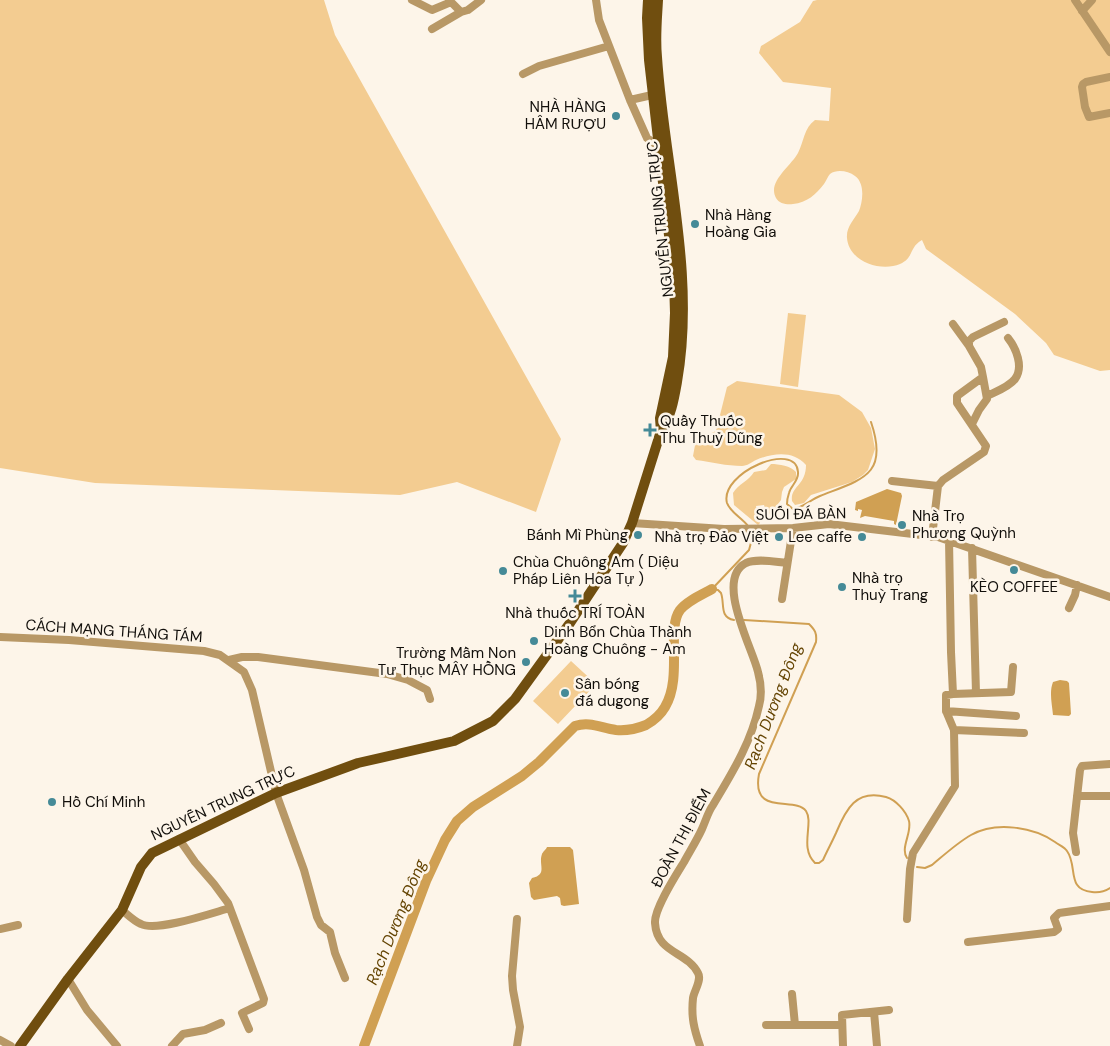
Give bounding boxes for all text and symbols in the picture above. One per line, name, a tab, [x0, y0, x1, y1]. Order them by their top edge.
place label: NHÀ HÀNG HÂM RƯỢU	[525, 97, 606, 134]
marker: NHÀ HÀNG HÂM RƯỢU	[610, 110, 622, 122]
street label: NGUYỄN TRUNG TRỰC	[642, 140, 678, 298]
place label: Nhà Hàng Hoàng Gia	[705, 205, 776, 242]
marker: Nhà Hàng Hoàng Gia	[689, 218, 701, 230]
place label: Quầy Thuốc Thu Thuỷ Dũng	[660, 411, 763, 448]
marker: Quầy Thuốc Thu Thuỷ Dũng	[644, 424, 656, 436]
street label: SUỐI ĐÁ BÀN	[755, 503, 847, 525]
place label: Nhà Trọ Phương Quỳnh	[912, 506, 1016, 543]
marker: Nhà Trọ Phương Quỳnh	[896, 519, 908, 531]
place label: Bánh Mì Phùng	[527, 525, 628, 545]
place label: Nhà trọ Đảo Việt	[654, 527, 769, 547]
place label: Lee caffe	[788, 527, 852, 547]
marker: Bánh Mì Phùng	[632, 529, 644, 541]
marker: Nhà trọ Đảo Việt	[773, 531, 785, 543]
marker: Lee caffe	[856, 531, 868, 543]
place label: Chùa Chuông Am ( Diệu Pháp Liên Hoa Tự )	[513, 552, 679, 589]
marker: KÈO COFFEE	[1008, 564, 1020, 576]
marker: Chùa Chuông Am ( Diệu Pháp Liên Hoa Tự )	[497, 565, 509, 577]
place label: Nhà trọ Thuỳ Trang	[852, 568, 928, 605]
place label: KÈO COFFEE	[970, 577, 1058, 597]
marker: Nhà trọ Thuỳ Trang	[836, 581, 848, 593]
marker: Nhà thuốc TRÍ TOÀN	[569, 590, 581, 602]
place label: Nhà thuốc TRÍ TOÀN	[505, 603, 645, 623]
street label: CÁCH MẠNG THÁNG TÁM	[25, 615, 203, 647]
place label: Dinh Bổn Chùa Thành Hoàng Chuông - Am	[544, 622, 692, 659]
marker: Dinh Bổn Chùa Thành Hoàng Chuông - Am	[528, 635, 540, 647]
water label: Rạch Dương Đông	[739, 639, 807, 772]
place label: Trường Mầm Non Tư Thục MÂY HỒNG	[378, 643, 516, 680]
marker: Trường Mầm Non Tư Thục MÂY HỒNG	[520, 656, 532, 668]
place label: Sân bóng đá dugong	[575, 674, 649, 711]
marker: Sân bóng đá dugong	[559, 687, 571, 699]
street label: NGUYỄN TRUNG TRỰC	[148, 761, 299, 845]
street label: ĐOÀN THỊ ĐIỂM	[646, 785, 716, 891]
place label: Hồ Chí Minh	[62, 792, 145, 812]
marker: Hồ Chí Minh	[46, 796, 58, 808]
water label: Rạch Dương Đông	[361, 855, 431, 988]

